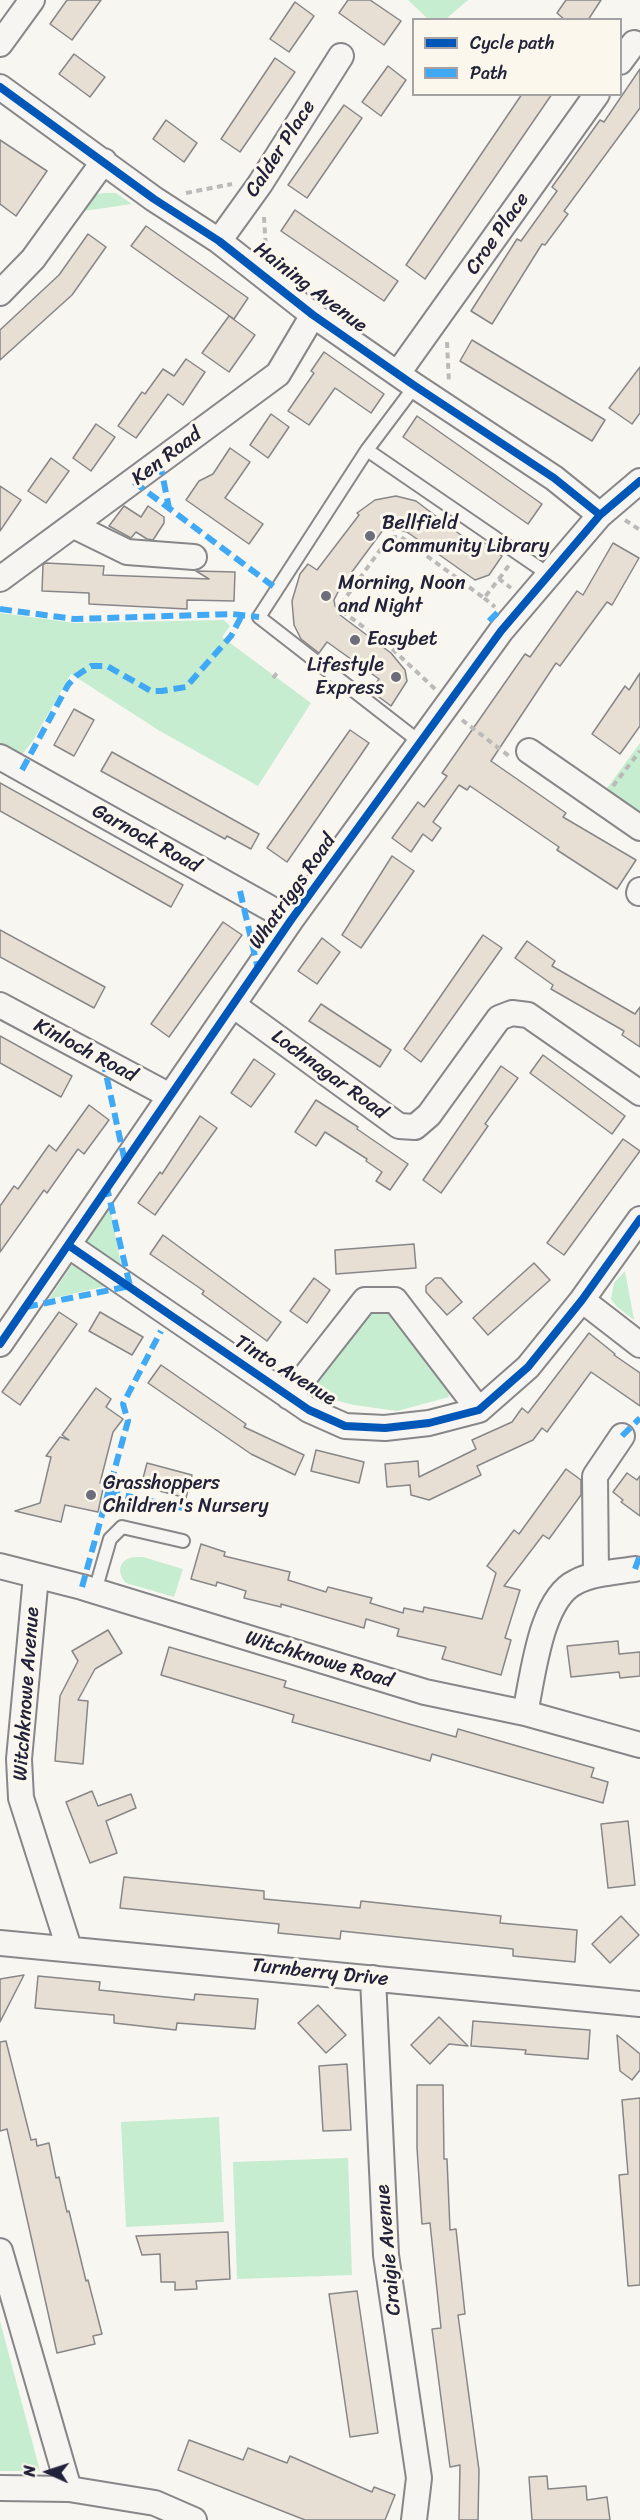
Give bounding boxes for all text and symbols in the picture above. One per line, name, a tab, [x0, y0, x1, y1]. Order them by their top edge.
legend	[412, 18, 622, 96]
text: Cycle path	[470, 27, 554, 59]
text: Path	[470, 57, 507, 89]
street label: Calder Place	[241, 96, 321, 202]
street label: Croe Place	[461, 188, 535, 280]
street label: Haining Avenue	[248, 238, 372, 338]
street label: Ken Road	[127, 423, 207, 491]
place label: Bellfield Community Library	[382, 512, 549, 559]
marker: Bellfield Community Library	[363, 529, 377, 543]
place label: Morning, Noon and Night	[338, 572, 465, 619]
marker: Morning, Noon and Night	[319, 589, 333, 603]
place label: Easybet	[367, 628, 437, 652]
marker: Easybet	[348, 633, 362, 647]
place label: Lifestyle Express	[307, 654, 384, 701]
marker: Lifestyle Express	[389, 670, 403, 684]
street label: Garnock Road	[88, 799, 204, 879]
street label: Whatriggs Road	[244, 830, 342, 954]
street label: Kinloch Road	[30, 1014, 140, 1088]
street label: Lochnagar Road	[266, 1025, 392, 1125]
street label: Tinto Avenue	[230, 1330, 340, 1412]
place label: Grasshoppers Children's Nursery	[103, 1472, 269, 1519]
marker: Grasshoppers Children's Nursery	[84, 1488, 98, 1502]
street label: Witchknowe Avenue	[9, 1606, 45, 1782]
street label: Witchknowe Road	[242, 1626, 396, 1694]
street label: Turnberry Drive	[251, 1954, 389, 1992]
street label: Craigie Avenue	[371, 2184, 407, 2316]
north arrow	[18, 2442, 78, 2502]
text: N	[15, 2465, 44, 2477]

